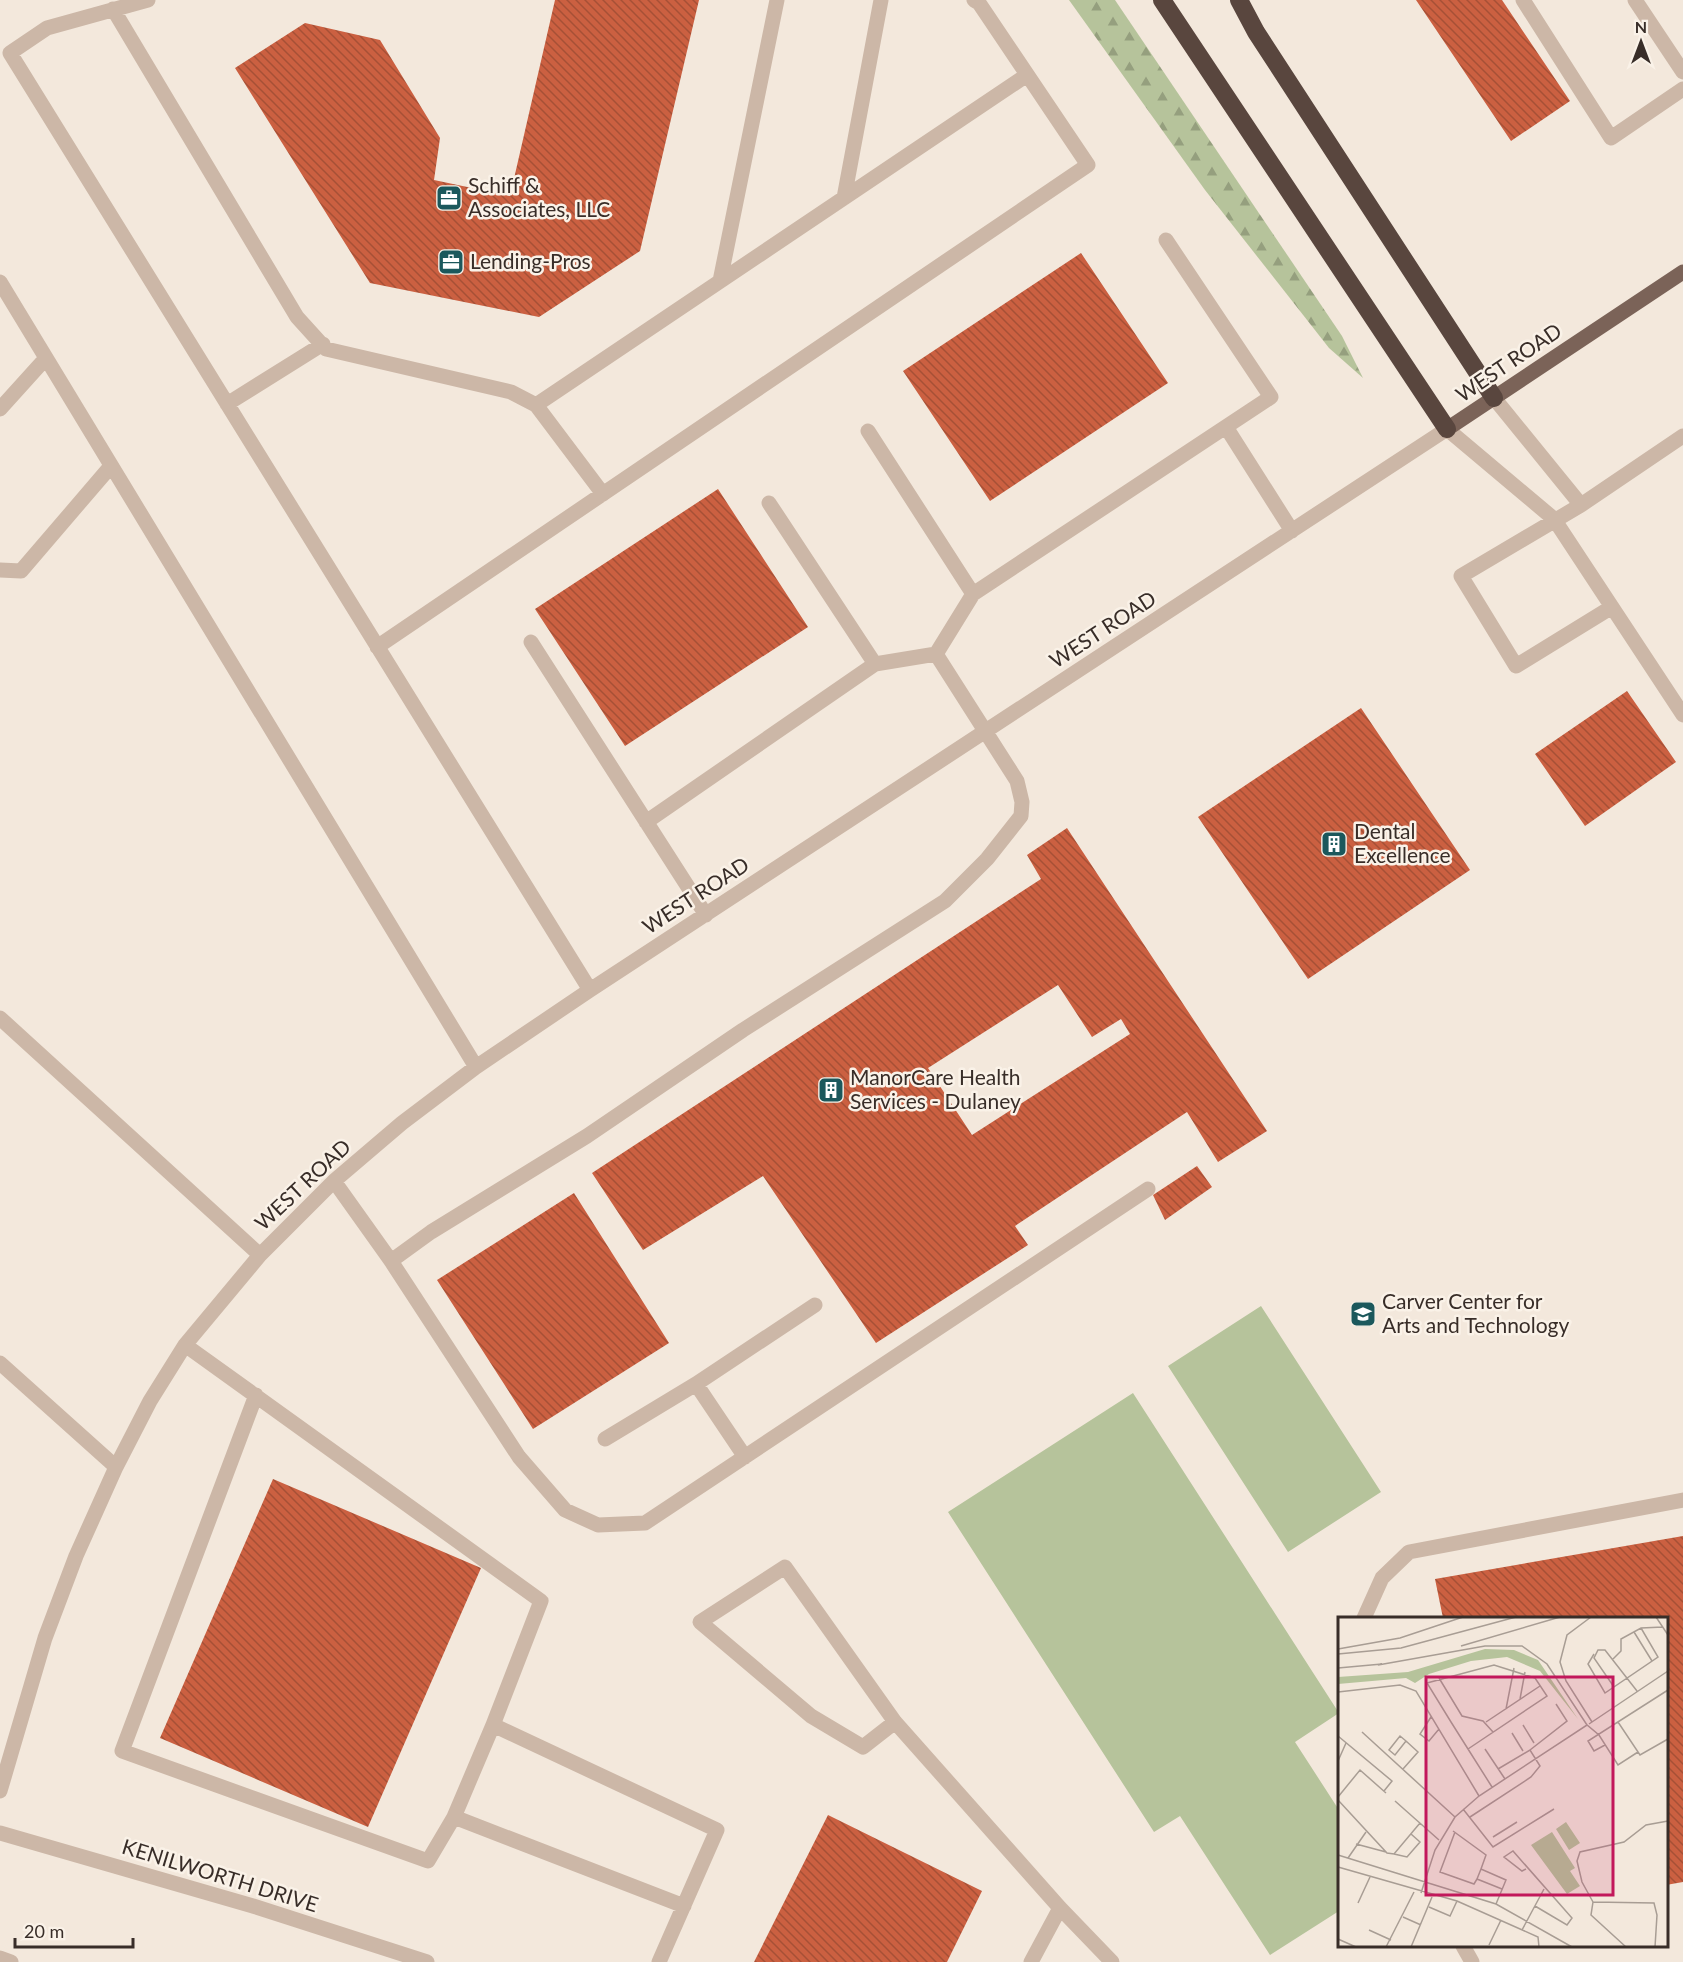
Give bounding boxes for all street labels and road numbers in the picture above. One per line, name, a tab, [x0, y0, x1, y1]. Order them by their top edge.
street label: WEST ROAD	[1451, 317, 1566, 406]
street label: WEST ROAD	[1044, 585, 1160, 672]
street label: WEST ROAD	[637, 851, 753, 938]
street label: WEST ROAD	[249, 1133, 355, 1235]
street label: KENILWORTH DRIVE	[119, 1833, 321, 1916]

